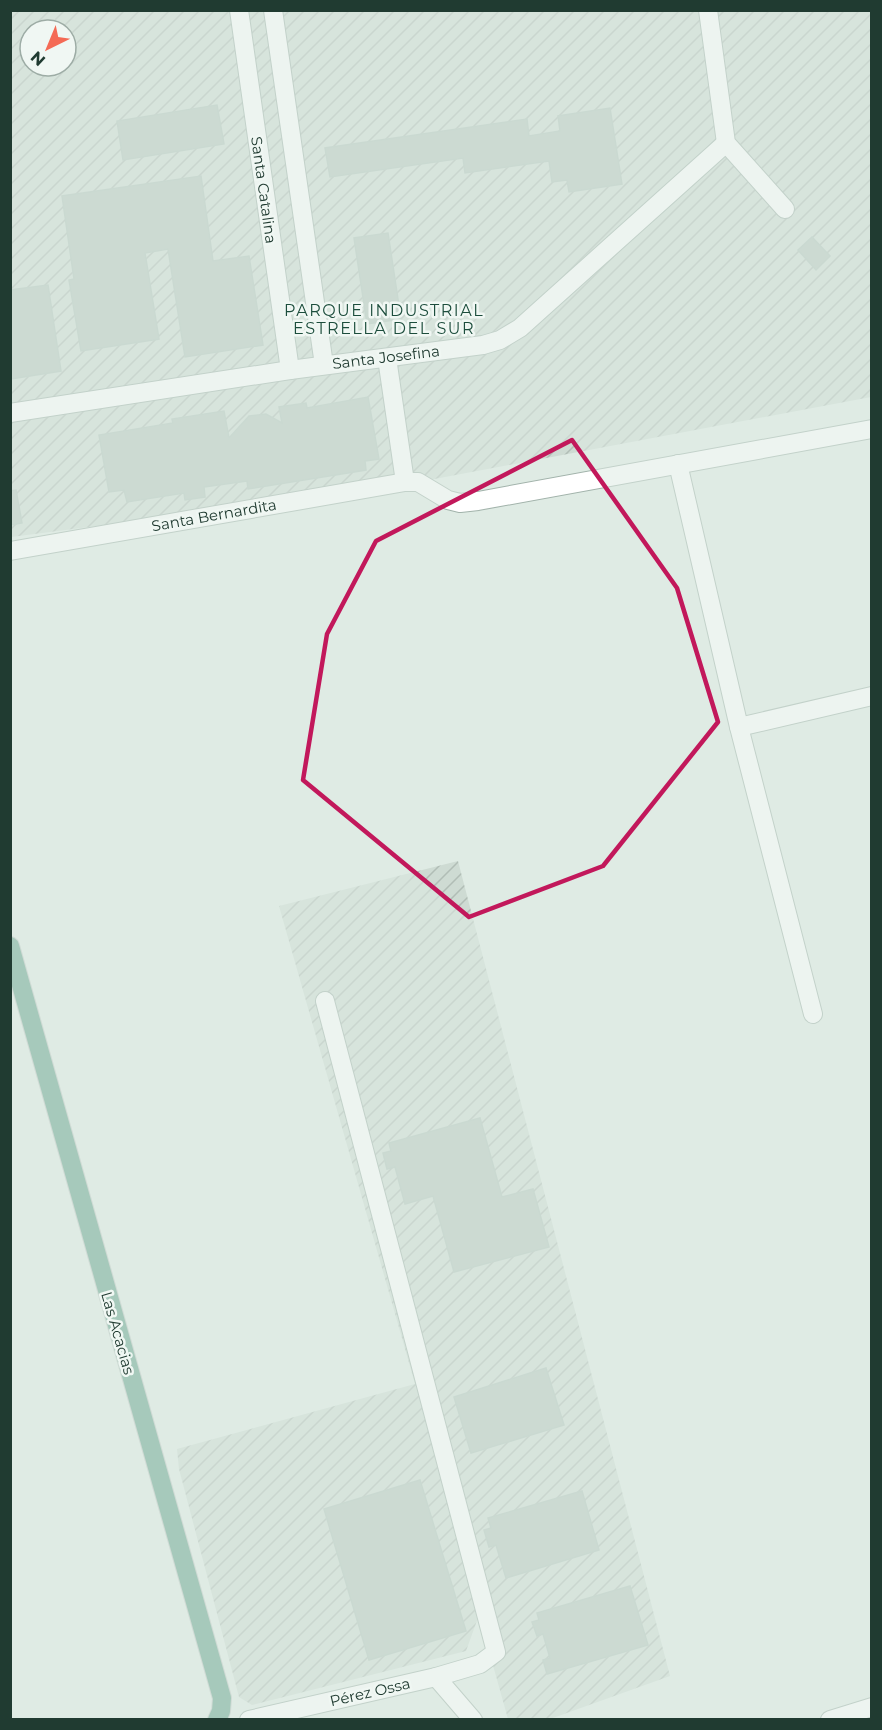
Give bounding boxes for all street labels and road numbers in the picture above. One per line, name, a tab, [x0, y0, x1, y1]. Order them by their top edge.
street label: Santa Catalina	[247, 135, 281, 245]
street label: Santa Josefina	[331, 341, 441, 373]
street label: Santa Bernardita	[150, 495, 278, 535]
street label: Las Acacias	[97, 1289, 139, 1377]
street label: Pérez Ossa	[328, 1674, 412, 1710]

